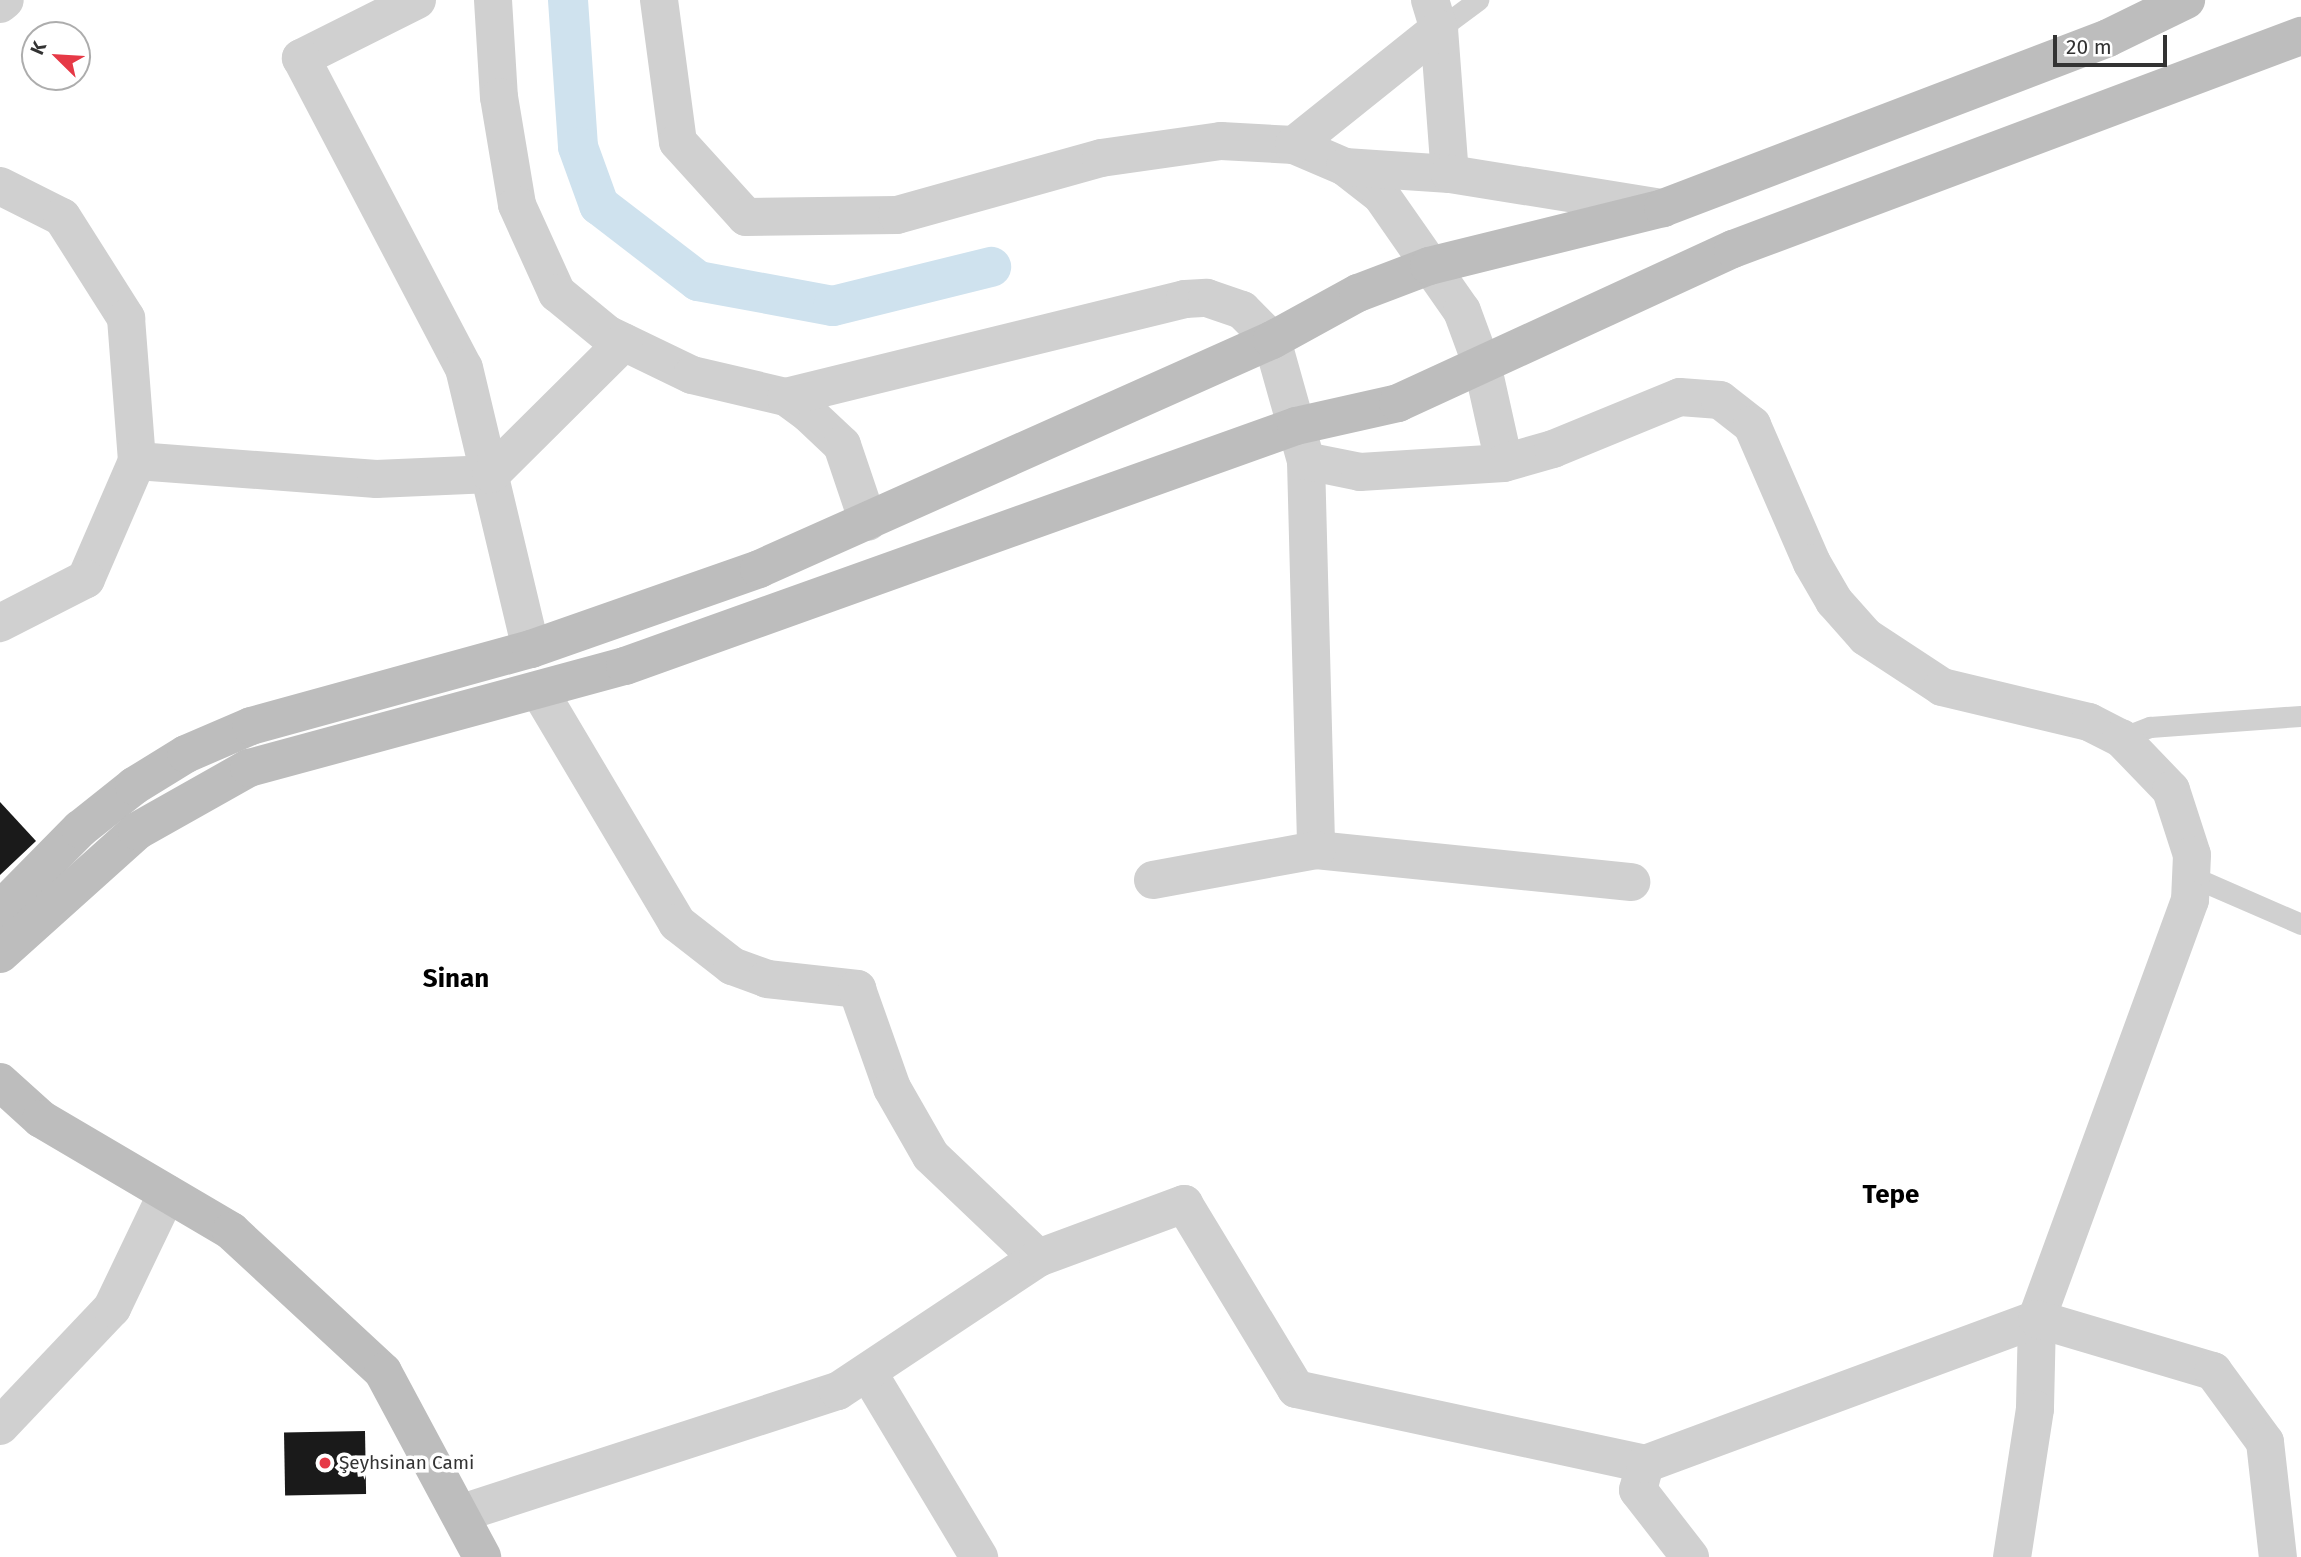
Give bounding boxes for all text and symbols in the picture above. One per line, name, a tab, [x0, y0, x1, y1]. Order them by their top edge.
north arrow	[21, 21, 91, 91]
scale bar	[2056, 21, 2170, 65]
text: 20 m	[2066, 34, 2112, 60]
text: K	[25, 38, 51, 58]
district label: Sinan	[423, 963, 489, 995]
district label: Tepe	[1863, 1179, 1919, 1211]
place label: Şeyhsinan Cami	[339, 1452, 474, 1474]
marker: Şeyhsinan Cami	[317, 1455, 333, 1471]

